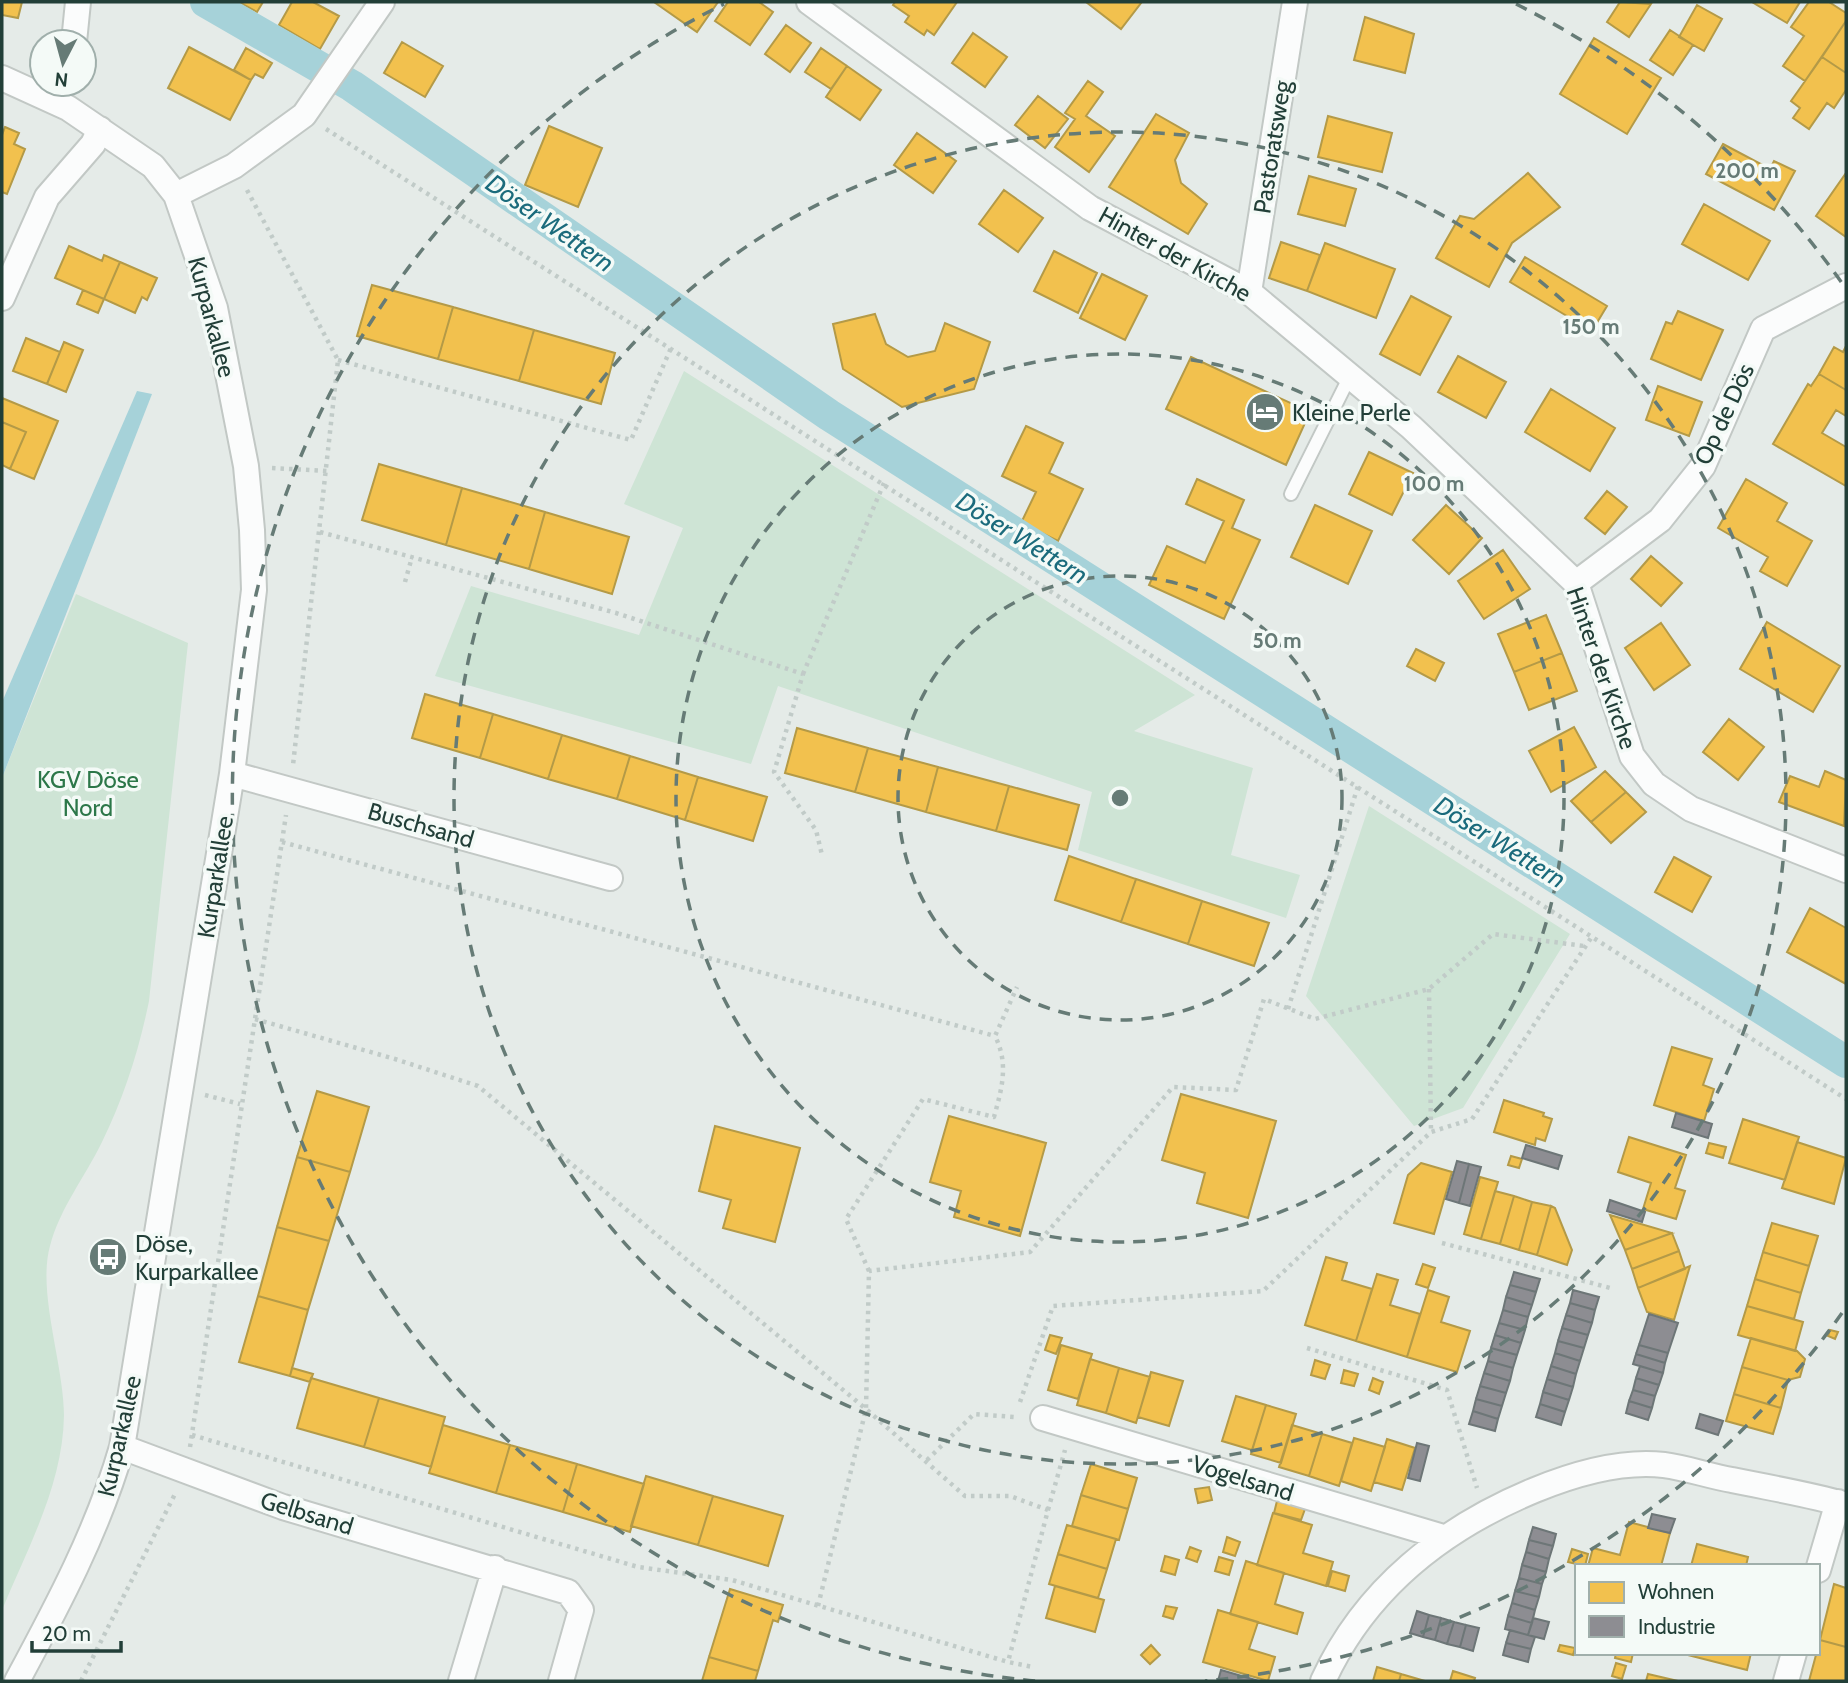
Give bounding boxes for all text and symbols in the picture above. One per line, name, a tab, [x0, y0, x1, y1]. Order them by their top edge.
north arrow	[28, 28, 98, 98]
text: N	[53, 67, 69, 92]
street label: Pastoratsweg	[1247, 77, 1297, 216]
text: 200 m	[1715, 158, 1779, 183]
water label: Döser Wettern	[480, 167, 620, 279]
street label: Hinter der Kirche	[1094, 200, 1256, 308]
street label: Kurparkallee	[182, 254, 242, 380]
text: 150 m	[1563, 314, 1619, 339]
street label: Op de Dös	[1688, 359, 1760, 469]
hotel icon: Kleine Perle	[1244, 391, 1286, 433]
place label: Kleine Perle	[1292, 398, 1411, 427]
text: 100 m	[1404, 471, 1464, 496]
water label: Döser Wettern	[950, 485, 1094, 591]
street label: Hinter der Kirche	[1561, 583, 1643, 753]
text: 50 m	[1252, 628, 1302, 653]
park label: KGV Döse Nord	[37, 765, 139, 822]
centre of rings	[1108, 786, 1132, 810]
water label: Döser Wettern	[1428, 789, 1572, 895]
street label: Buschsand	[365, 796, 477, 854]
street label: Kurparkallee	[191, 814, 239, 940]
place label: Döse, Kurparkallee	[135, 1229, 259, 1286]
bus stop icon: Döse, Kurparkallee	[87, 1236, 129, 1278]
street label: Kurparkallee	[91, 1373, 147, 1499]
street label: Vogelsand	[1189, 1449, 1297, 1507]
street label: Gelbsand	[257, 1485, 357, 1541]
legend	[1575, 1564, 1820, 1655]
text: Wohnen	[1638, 1579, 1714, 1604]
scale bar	[32, 1610, 121, 1654]
text: Industrie	[1638, 1614, 1715, 1639]
text: 20 m	[42, 1621, 91, 1646]

